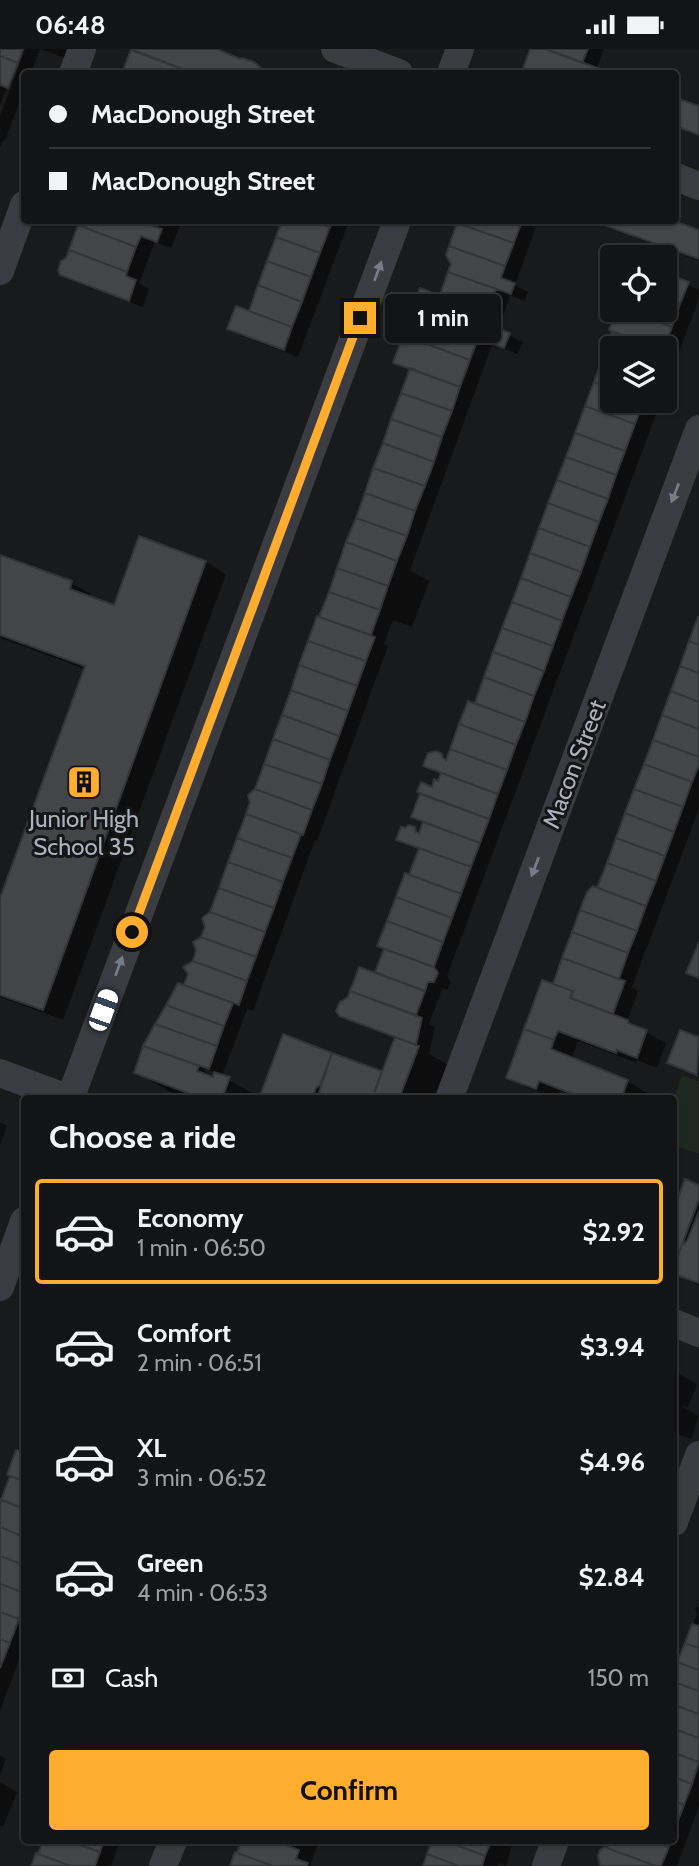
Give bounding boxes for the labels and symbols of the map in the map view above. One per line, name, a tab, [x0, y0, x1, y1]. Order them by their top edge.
one-way arrow	[373, 260, 384, 281]
callout: 1 min	[384, 293, 500, 343]
route end	[344, 302, 376, 334]
one-way arrow	[669, 483, 680, 504]
street label: Macon Street	[536, 696, 612, 832]
building icon: Junior High School 35	[65, 763, 103, 801]
place label: Junior High School 35	[28, 804, 139, 861]
one-way arrow	[530, 857, 541, 878]
route start	[116, 916, 148, 948]
one-way arrow	[114, 956, 125, 977]
car	[86, 987, 121, 1033]

